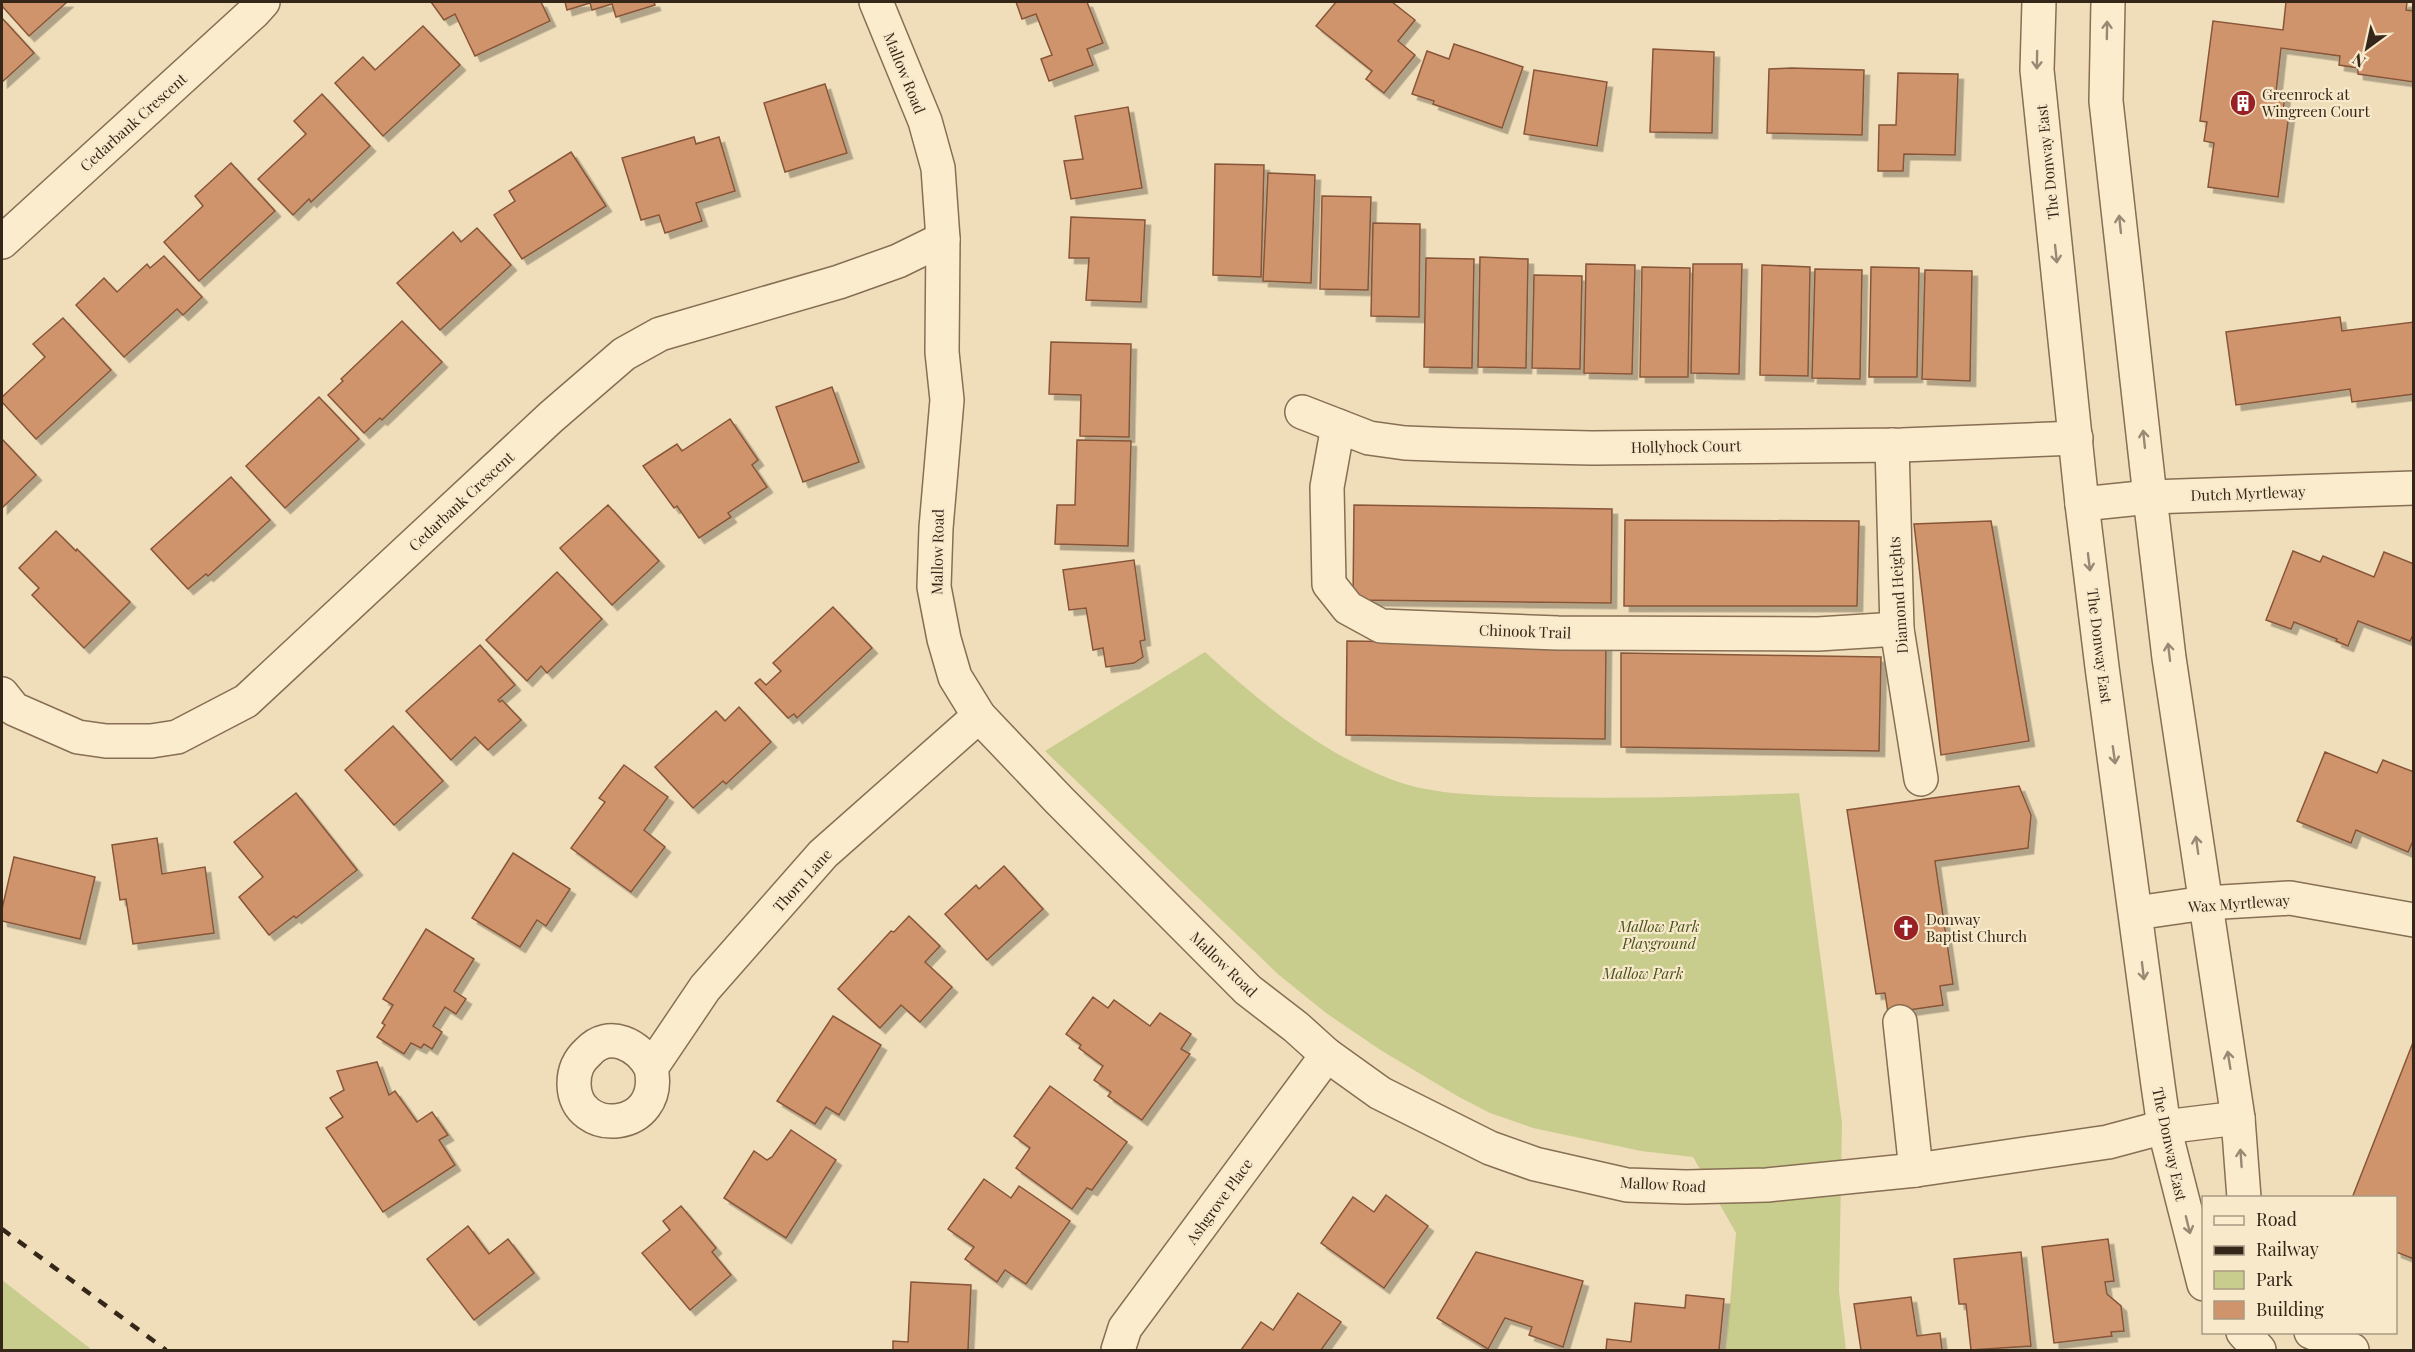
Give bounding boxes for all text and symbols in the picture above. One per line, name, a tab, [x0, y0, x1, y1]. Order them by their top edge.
north arrow	[2337, 18, 2397, 78]
one-way arrow	[2102, 20, 2113, 40]
street label: Mallow Road	[880, 29, 930, 117]
one-way arrow	[2032, 49, 2043, 69]
text: N	[2348, 49, 2369, 73]
street label: Cedarbank Crescent	[75, 68, 191, 175]
place label: Greenrock at Wingreen Court	[2261, 84, 2371, 121]
building icon: Greenrock at Wingreen Court	[2228, 88, 2258, 118]
street label: The Donway East	[2031, 103, 2063, 221]
one-way arrow	[2114, 215, 2125, 234]
one-way arrow	[2051, 244, 2062, 263]
one-way arrow	[2138, 429, 2149, 449]
street label: Hollyhock Court	[1631, 435, 1742, 457]
street label: Cedarbank Crescent	[404, 446, 519, 555]
street label: Dutch Myrtleway	[2190, 481, 2306, 505]
street label: Mallow Road	[926, 509, 948, 595]
street label: Diamond Heights	[1884, 536, 1912, 654]
one-way arrow	[2084, 551, 2095, 571]
street label: The Donway East	[2083, 587, 2117, 705]
street label: Chinook Trail	[1478, 619, 1572, 643]
one-way arrow	[2163, 643, 2174, 663]
one-way arrow	[2108, 745, 2119, 765]
one-way arrow	[2191, 836, 2202, 856]
street label: Thorn Lane	[768, 844, 836, 916]
street label: Wax Myrtleway	[2186, 889, 2291, 917]
place label: Donway Baptist Church	[1926, 909, 2027, 946]
church icon: Donway Baptist Church	[1891, 913, 1921, 943]
park label: Mallow Park Playground	[1618, 916, 1700, 953]
street label: Mallow Road	[1186, 927, 1262, 1001]
one-way arrow	[2138, 960, 2149, 980]
park label: Mallow Park	[1602, 963, 1684, 983]
one-way arrow	[2223, 1050, 2234, 1070]
street label: The Donway East	[2148, 1085, 2192, 1203]
one-way arrow	[2235, 1148, 2246, 1168]
street label: Ashgrove Place	[1181, 1154, 1257, 1249]
street label: Mallow Road	[1620, 1172, 1707, 1196]
legend	[2202, 1196, 2397, 1334]
text: Road	[2256, 1207, 2297, 1231]
one-way arrow	[2182, 1215, 2194, 1234]
text: Railway	[2256, 1237, 2319, 1261]
text: Park	[2256, 1267, 2293, 1291]
text: Building	[2256, 1297, 2324, 1321]

